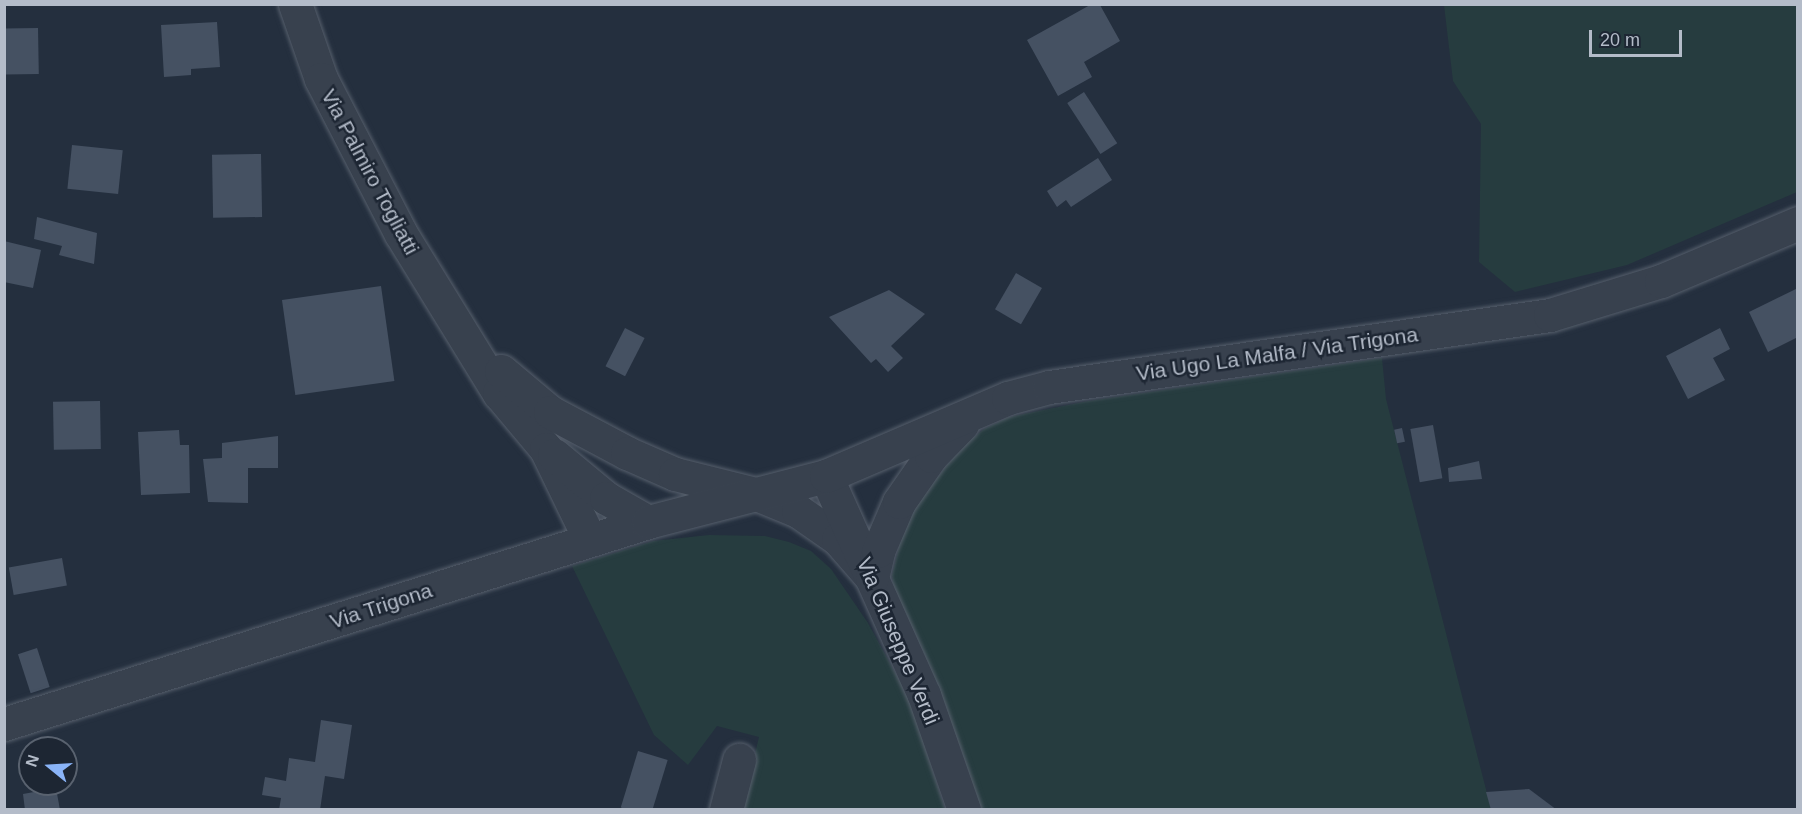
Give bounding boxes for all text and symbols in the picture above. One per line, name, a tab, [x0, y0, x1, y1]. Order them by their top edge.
scale bar	[1592, 18, 1685, 56]
text: 20 m	[1600, 30, 1640, 50]
street label: Via Palmiro Togliatti	[316, 85, 424, 259]
street label: Via Ugo La Malfa / Via Trigona	[1134, 322, 1420, 386]
street label: Via Giuseppe Verdi	[851, 554, 945, 728]
street label: Via Trigona	[327, 578, 435, 634]
north arrow	[18, 736, 78, 796]
text: N	[22, 753, 42, 769]

